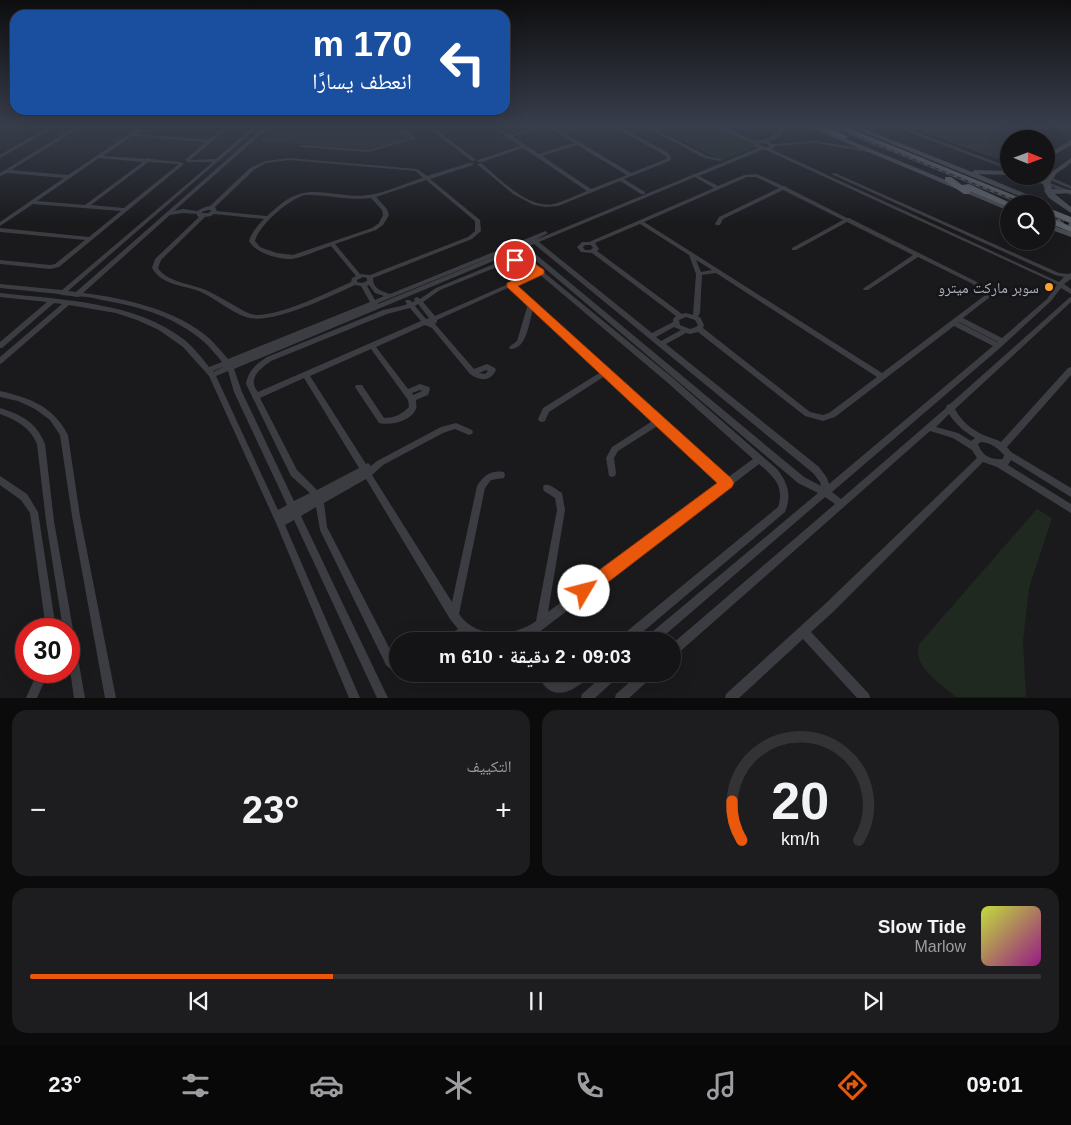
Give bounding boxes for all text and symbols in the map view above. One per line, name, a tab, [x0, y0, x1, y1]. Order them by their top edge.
text: 170 m	[313, 24, 412, 63]
icon: left	[430, 30, 495, 95]
text: انعطف يسارًا	[312, 69, 412, 94]
north arrow	[1000, 130, 1055, 185]
map controls	[1000, 130, 1055, 250]
button: search	[1000, 195, 1055, 250]
pin	[494, 239, 536, 281]
icon: arrive	[501, 246, 529, 274]
place label: سوبر ماركت ميترو	[938, 279, 1039, 297]
marker: سوبر ماركت ميترو	[1043, 281, 1055, 293]
position arrow	[557, 564, 609, 616]
speed limit sign: 30	[15, 618, 80, 683]
text: 09:03 · 2 دقيقة · 610 m	[439, 646, 631, 667]
text: التكييف	[467, 758, 512, 775]
text: 20	[771, 772, 829, 830]
text: 23°	[242, 789, 299, 831]
text: −	[30, 794, 46, 825]
text: +	[495, 794, 512, 825]
text: km/h	[781, 829, 820, 849]
text: Slow Tide	[878, 916, 966, 937]
text: Marlow	[914, 938, 966, 955]
icon: previous	[185, 987, 213, 1015]
icon: pause	[522, 987, 550, 1015]
icon: next	[859, 987, 887, 1015]
icon: filters	[178, 1068, 213, 1103]
icon: car	[309, 1068, 344, 1103]
icon: climate	[441, 1068, 476, 1103]
icon: phone	[572, 1068, 607, 1103]
icon: music	[704, 1068, 739, 1103]
icon: directions	[835, 1068, 870, 1103]
text: 23°	[48, 1072, 82, 1097]
text: 09:01	[967, 1072, 1023, 1097]

